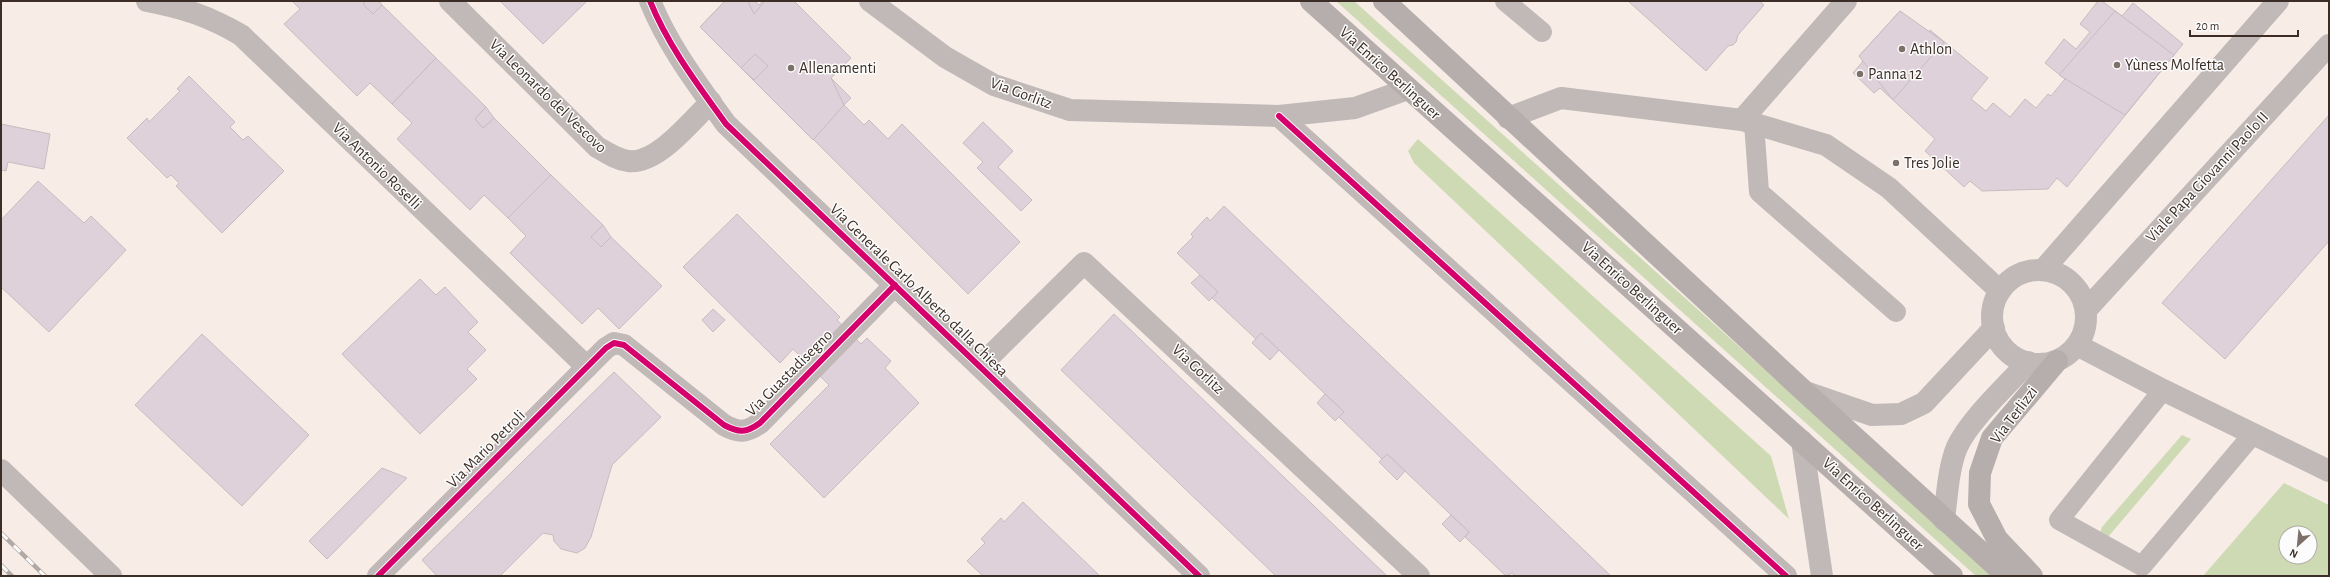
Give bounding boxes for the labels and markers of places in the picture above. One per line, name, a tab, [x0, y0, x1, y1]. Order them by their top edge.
place label: Athlon	[1910, 41, 1952, 57]
marker: Athlon	[1897, 44, 1907, 54]
place label: Yùness Molfetta	[2125, 57, 2224, 73]
place label: Allenamenti	[799, 60, 876, 76]
marker: Yùness Molfetta	[2112, 60, 2122, 70]
marker: Allenamenti	[786, 63, 796, 73]
place label: Panna 12	[1868, 66, 1922, 82]
marker: Panna 12	[1855, 69, 1865, 79]
place label: Tres Jolie	[1904, 155, 1960, 171]
marker: Tres Jolie	[1891, 158, 1901, 168]

